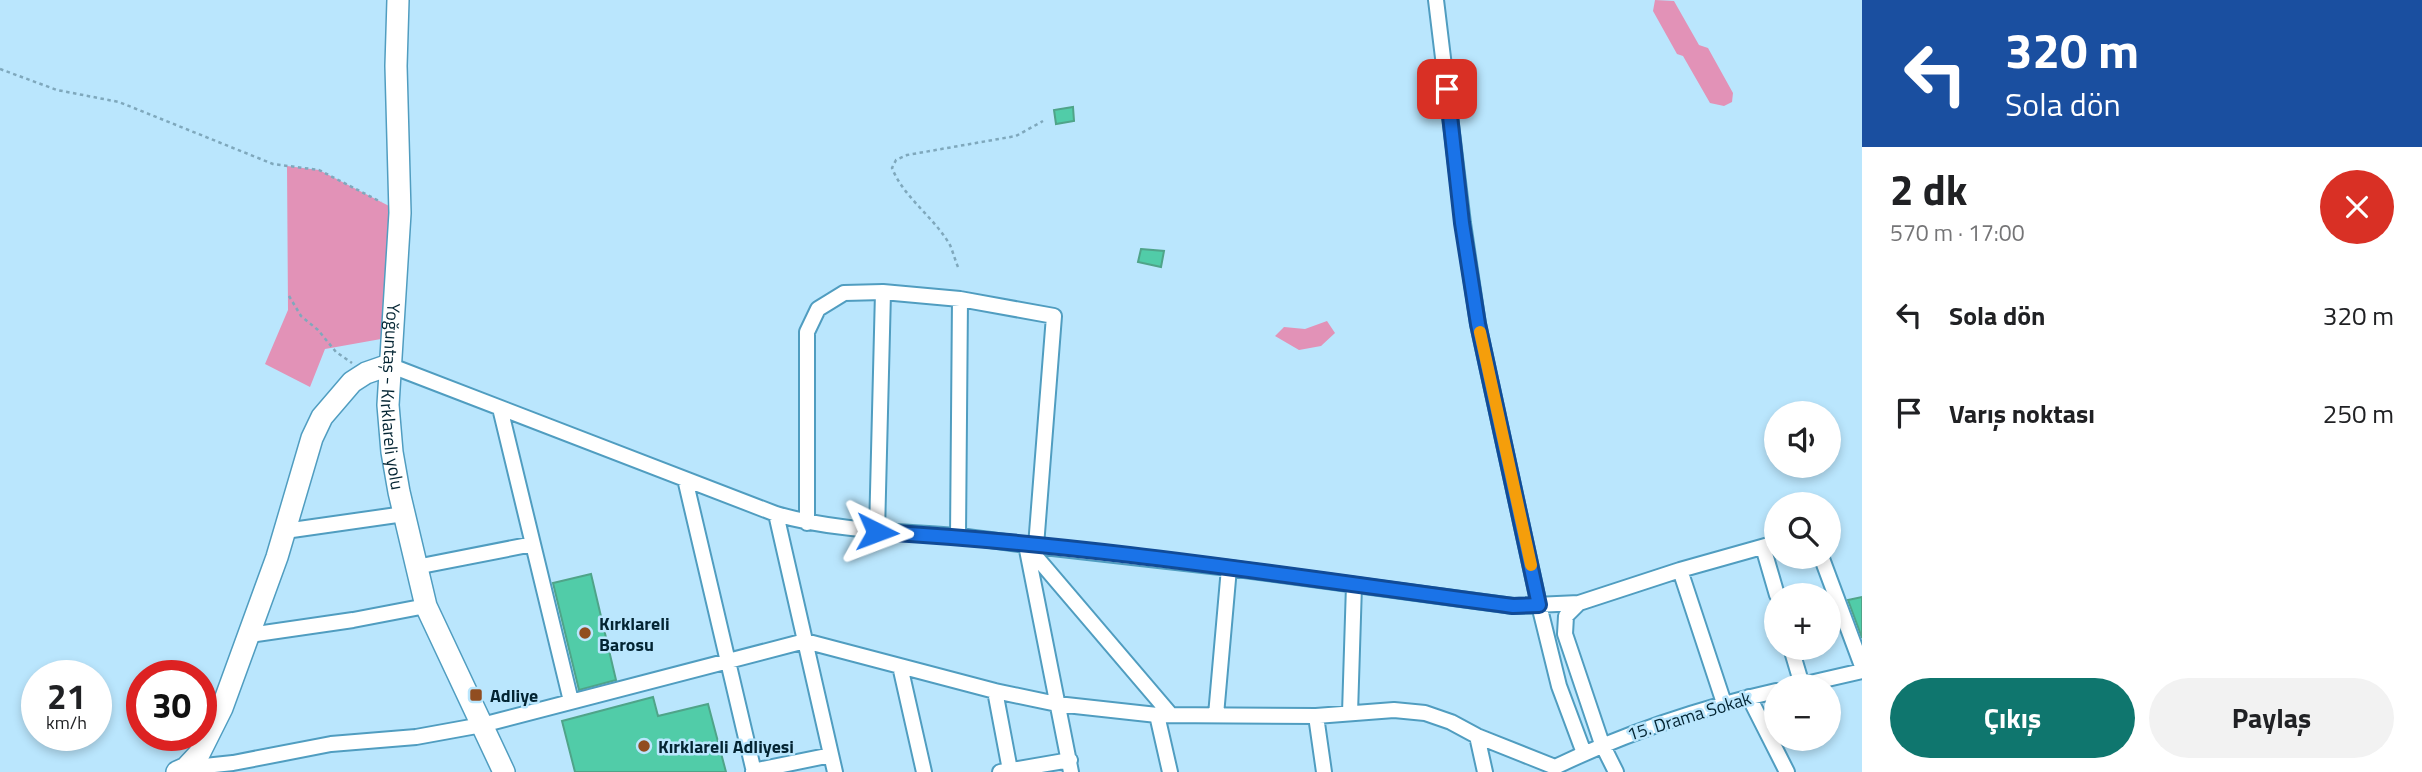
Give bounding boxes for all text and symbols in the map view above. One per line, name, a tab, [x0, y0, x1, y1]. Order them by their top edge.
text: 320 m	[2005, 12, 2139, 87]
icon: left	[1890, 28, 1981, 119]
pin	[1417, 59, 1477, 119]
icon: arrive	[1428, 70, 1466, 108]
text: Sola dön	[2005, 80, 2121, 128]
text: 2 dk	[1890, 157, 1967, 221]
button: close	[2320, 170, 2394, 244]
text: 570 m · 17:00	[1890, 215, 2025, 250]
icon: left	[1890, 296, 1928, 334]
text: Sola dön	[1949, 296, 2046, 335]
text: 320 m	[2323, 296, 2394, 335]
street label: Yoğuntaş - Kırklareli yolu	[374, 302, 412, 492]
icon: arrive	[1890, 394, 1928, 432]
text: Varış noktası	[1949, 394, 2095, 433]
text: 250 m	[2323, 394, 2394, 433]
map controls	[1764, 401, 1841, 751]
button: sound	[1764, 401, 1841, 478]
button: search	[1764, 492, 1841, 569]
position arrow	[840, 495, 914, 569]
button: +	[1764, 583, 1841, 660]
place label: Kırklareli Barosu	[599, 610, 670, 658]
marker: Kırklareli Barosu	[577, 625, 593, 641]
speed limit sign: 30	[126, 660, 217, 751]
text: 21	[47, 669, 86, 723]
button: −	[1764, 674, 1841, 751]
button: Çıkış	[1890, 678, 2135, 758]
button: Paylaş	[2149, 678, 2394, 758]
place label: Adliye	[490, 682, 538, 709]
street label: 15. Drama Sokak	[1624, 684, 1755, 748]
marker: Adliye	[468, 687, 484, 703]
text: km/h	[46, 709, 87, 736]
place label: Kırklareli Adliyesi	[658, 733, 794, 760]
marker: Kırklareli Adliyesi	[636, 738, 652, 754]

